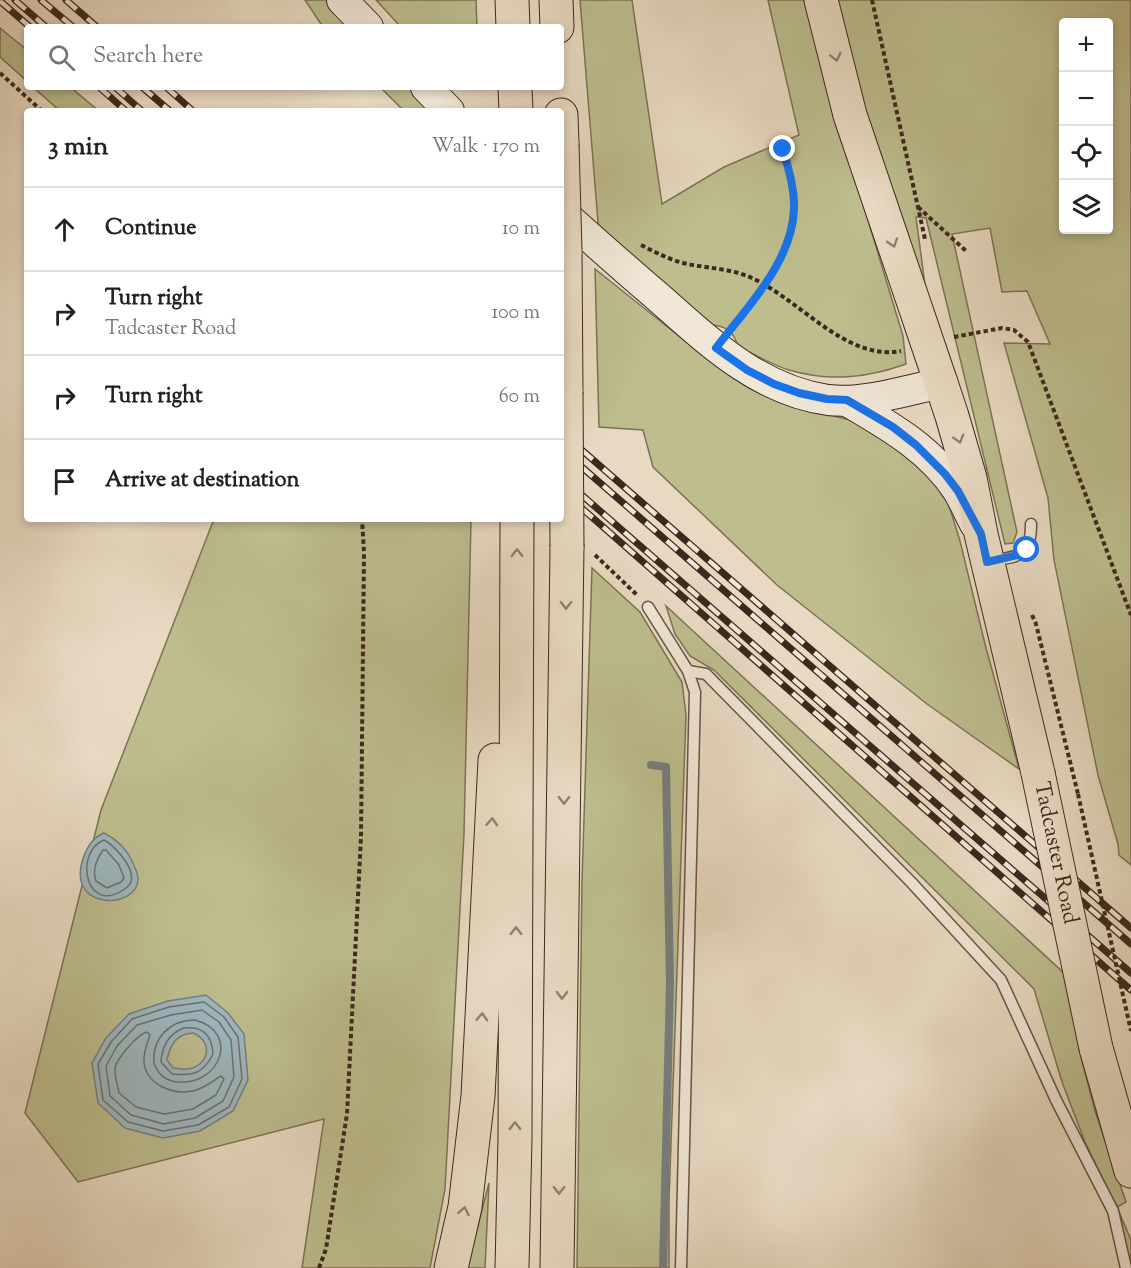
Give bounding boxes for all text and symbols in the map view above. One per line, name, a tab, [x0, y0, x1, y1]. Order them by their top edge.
map controls	[1059, 18, 1113, 234]
button: +	[1059, 18, 1113, 72]
search box	[24, 24, 564, 90]
icon: search	[45, 41, 78, 74]
text: Search here	[93, 41, 203, 73]
one-way arrow	[828, 52, 841, 62]
button: −	[1059, 72, 1113, 126]
button: locate	[1059, 126, 1113, 180]
text: 3 min	[48, 129, 108, 166]
text: Walk · 170 m	[432, 133, 540, 162]
route end	[769, 135, 795, 161]
button: layers	[1059, 180, 1113, 234]
icon: ahead	[48, 213, 81, 246]
text: Continue	[105, 213, 196, 245]
text: 10 m	[502, 215, 540, 244]
one-way arrow	[886, 237, 899, 248]
text: Turn right	[105, 283, 202, 315]
icon: right	[48, 297, 81, 330]
text: 100 m	[491, 299, 540, 328]
text: Tadcaster Road	[105, 315, 236, 344]
icon: right	[48, 381, 81, 414]
text: Turn right	[105, 381, 202, 413]
text: 60 m	[499, 383, 540, 412]
one-way arrow	[952, 433, 964, 444]
icon: arrive	[48, 465, 81, 498]
text: Arrive at destination	[105, 465, 300, 497]
route start	[1013, 536, 1039, 562]
one-way arrow	[511, 549, 523, 558]
one-way arrow	[560, 601, 572, 610]
street label: Tadcaster Road	[1024, 779, 1085, 927]
one-way arrow	[558, 796, 570, 805]
one-way arrow	[486, 818, 499, 827]
one-way arrow	[510, 926, 522, 935]
one-way arrow	[556, 991, 568, 1000]
one-way arrow	[476, 1012, 489, 1021]
one-way arrow	[509, 1121, 521, 1130]
one-way arrow	[552, 1186, 565, 1195]
one-way arrow	[457, 1206, 470, 1216]

